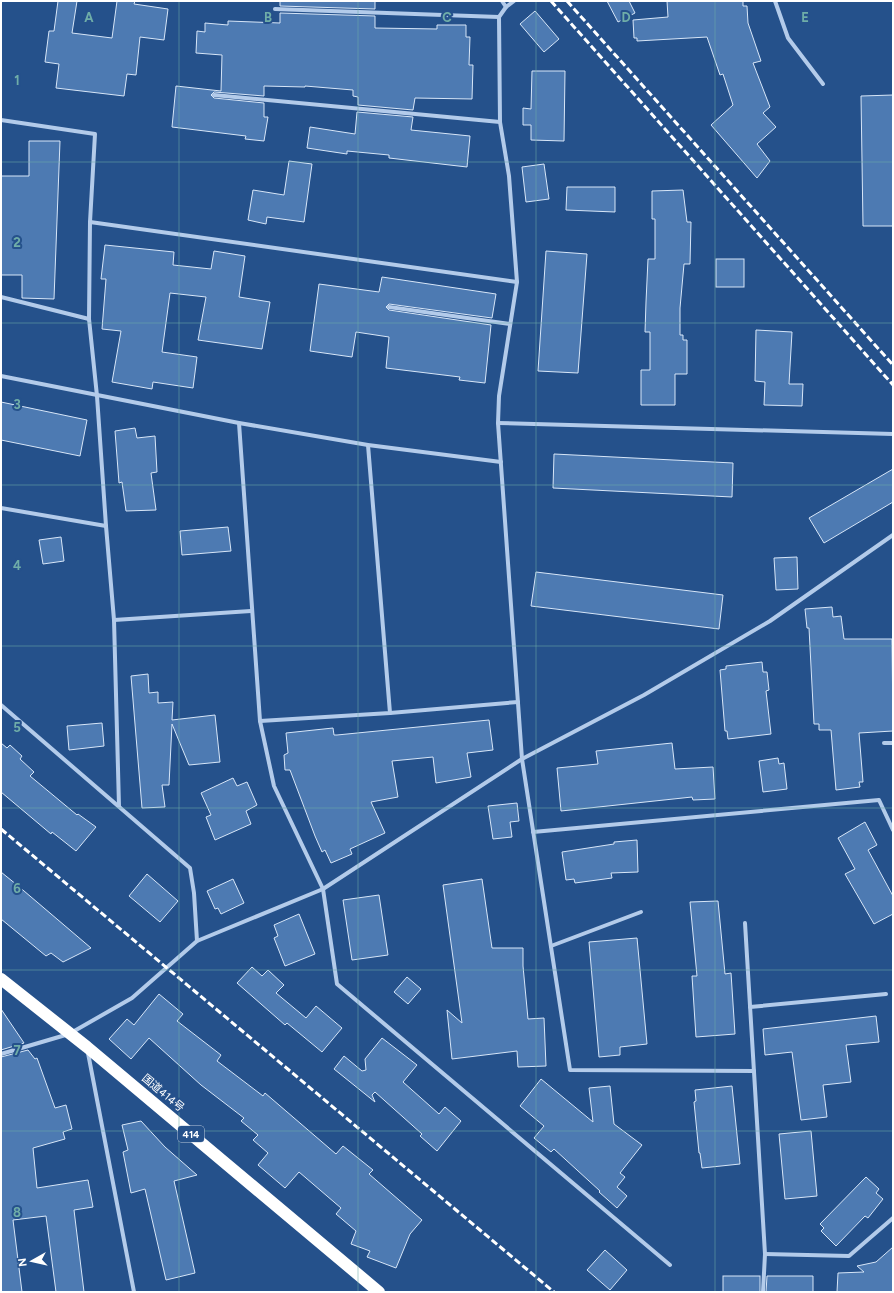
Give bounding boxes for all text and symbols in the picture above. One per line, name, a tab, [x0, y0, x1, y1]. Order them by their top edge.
text: A	[84, 10, 94, 25]
text: B	[264, 10, 272, 25]
text: C	[442, 10, 452, 25]
text: D	[621, 10, 631, 25]
text: E	[801, 10, 809, 25]
text: 1	[14, 73, 20, 88]
text: 2	[13, 235, 21, 250]
text: 3	[13, 397, 21, 412]
text: 4	[13, 558, 21, 573]
text: 5	[13, 720, 21, 735]
text: 6	[13, 881, 21, 896]
text: 7	[13, 1043, 21, 1058]
street label: 国道414号	[139, 1072, 187, 1114]
road number: 414	[178, 1126, 204, 1142]
text: 8	[13, 1205, 21, 1220]
north arrow	[12, 1241, 52, 1281]
text: N	[16, 1257, 30, 1267]

